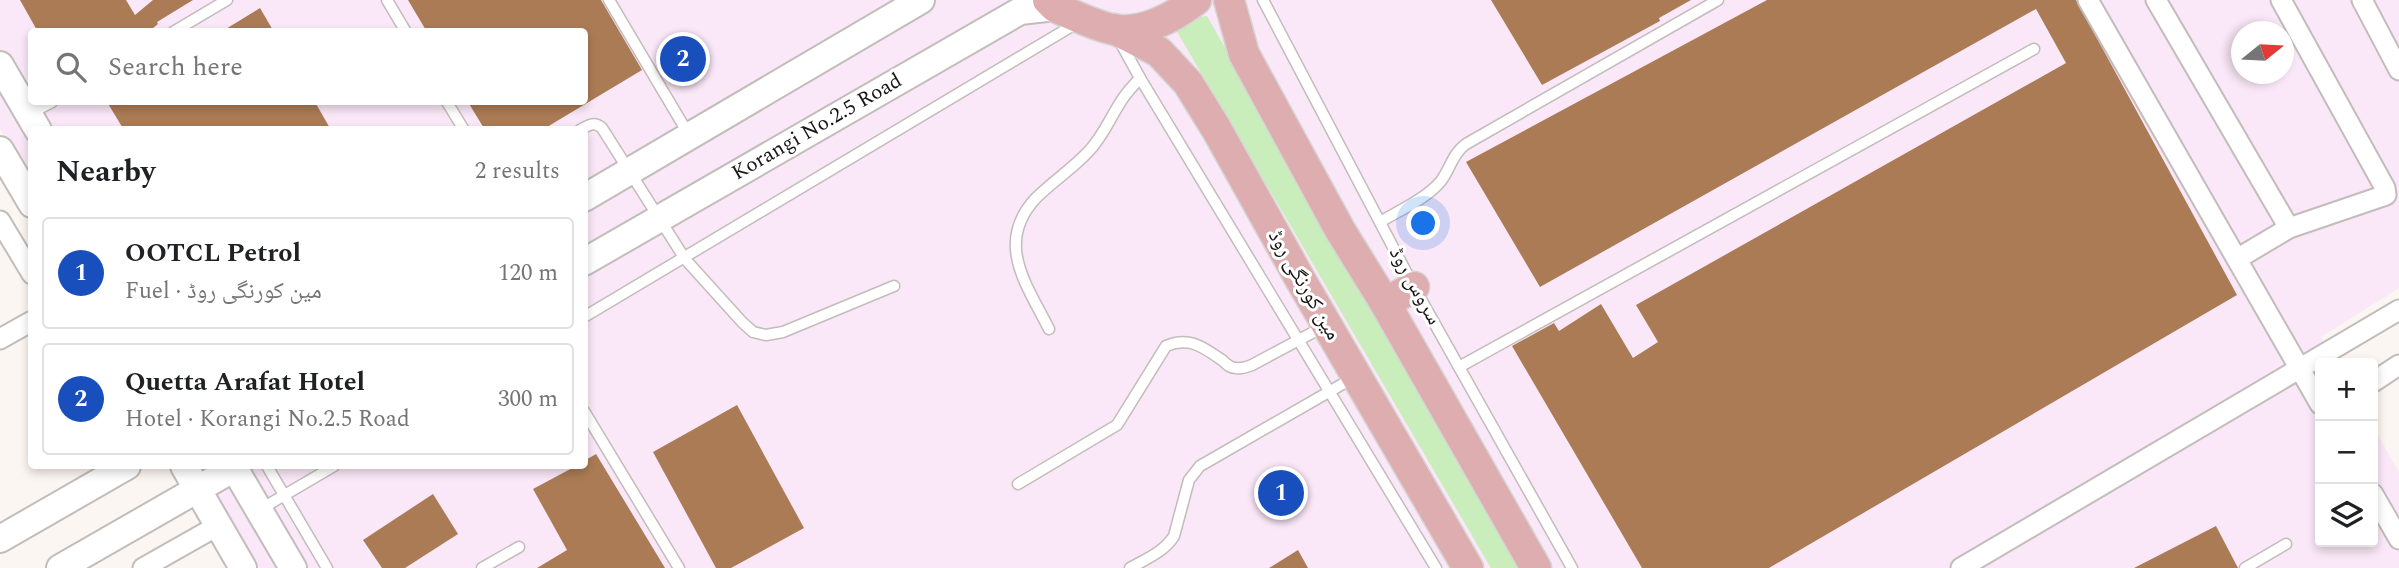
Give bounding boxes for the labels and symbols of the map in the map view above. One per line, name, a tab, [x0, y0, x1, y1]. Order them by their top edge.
north arrow	[2231, 21, 2294, 84]
pin: 2	[660, 33, 706, 85]
street label: Korangi No.2.5 Road	[726, 65, 908, 189]
your location	[1406, 206, 1440, 240]
street label: مین کورنگی روڈ	[1259, 224, 1349, 346]
street label: سروس روڈ	[1380, 241, 1450, 331]
pin: 1	[1258, 467, 1304, 519]

